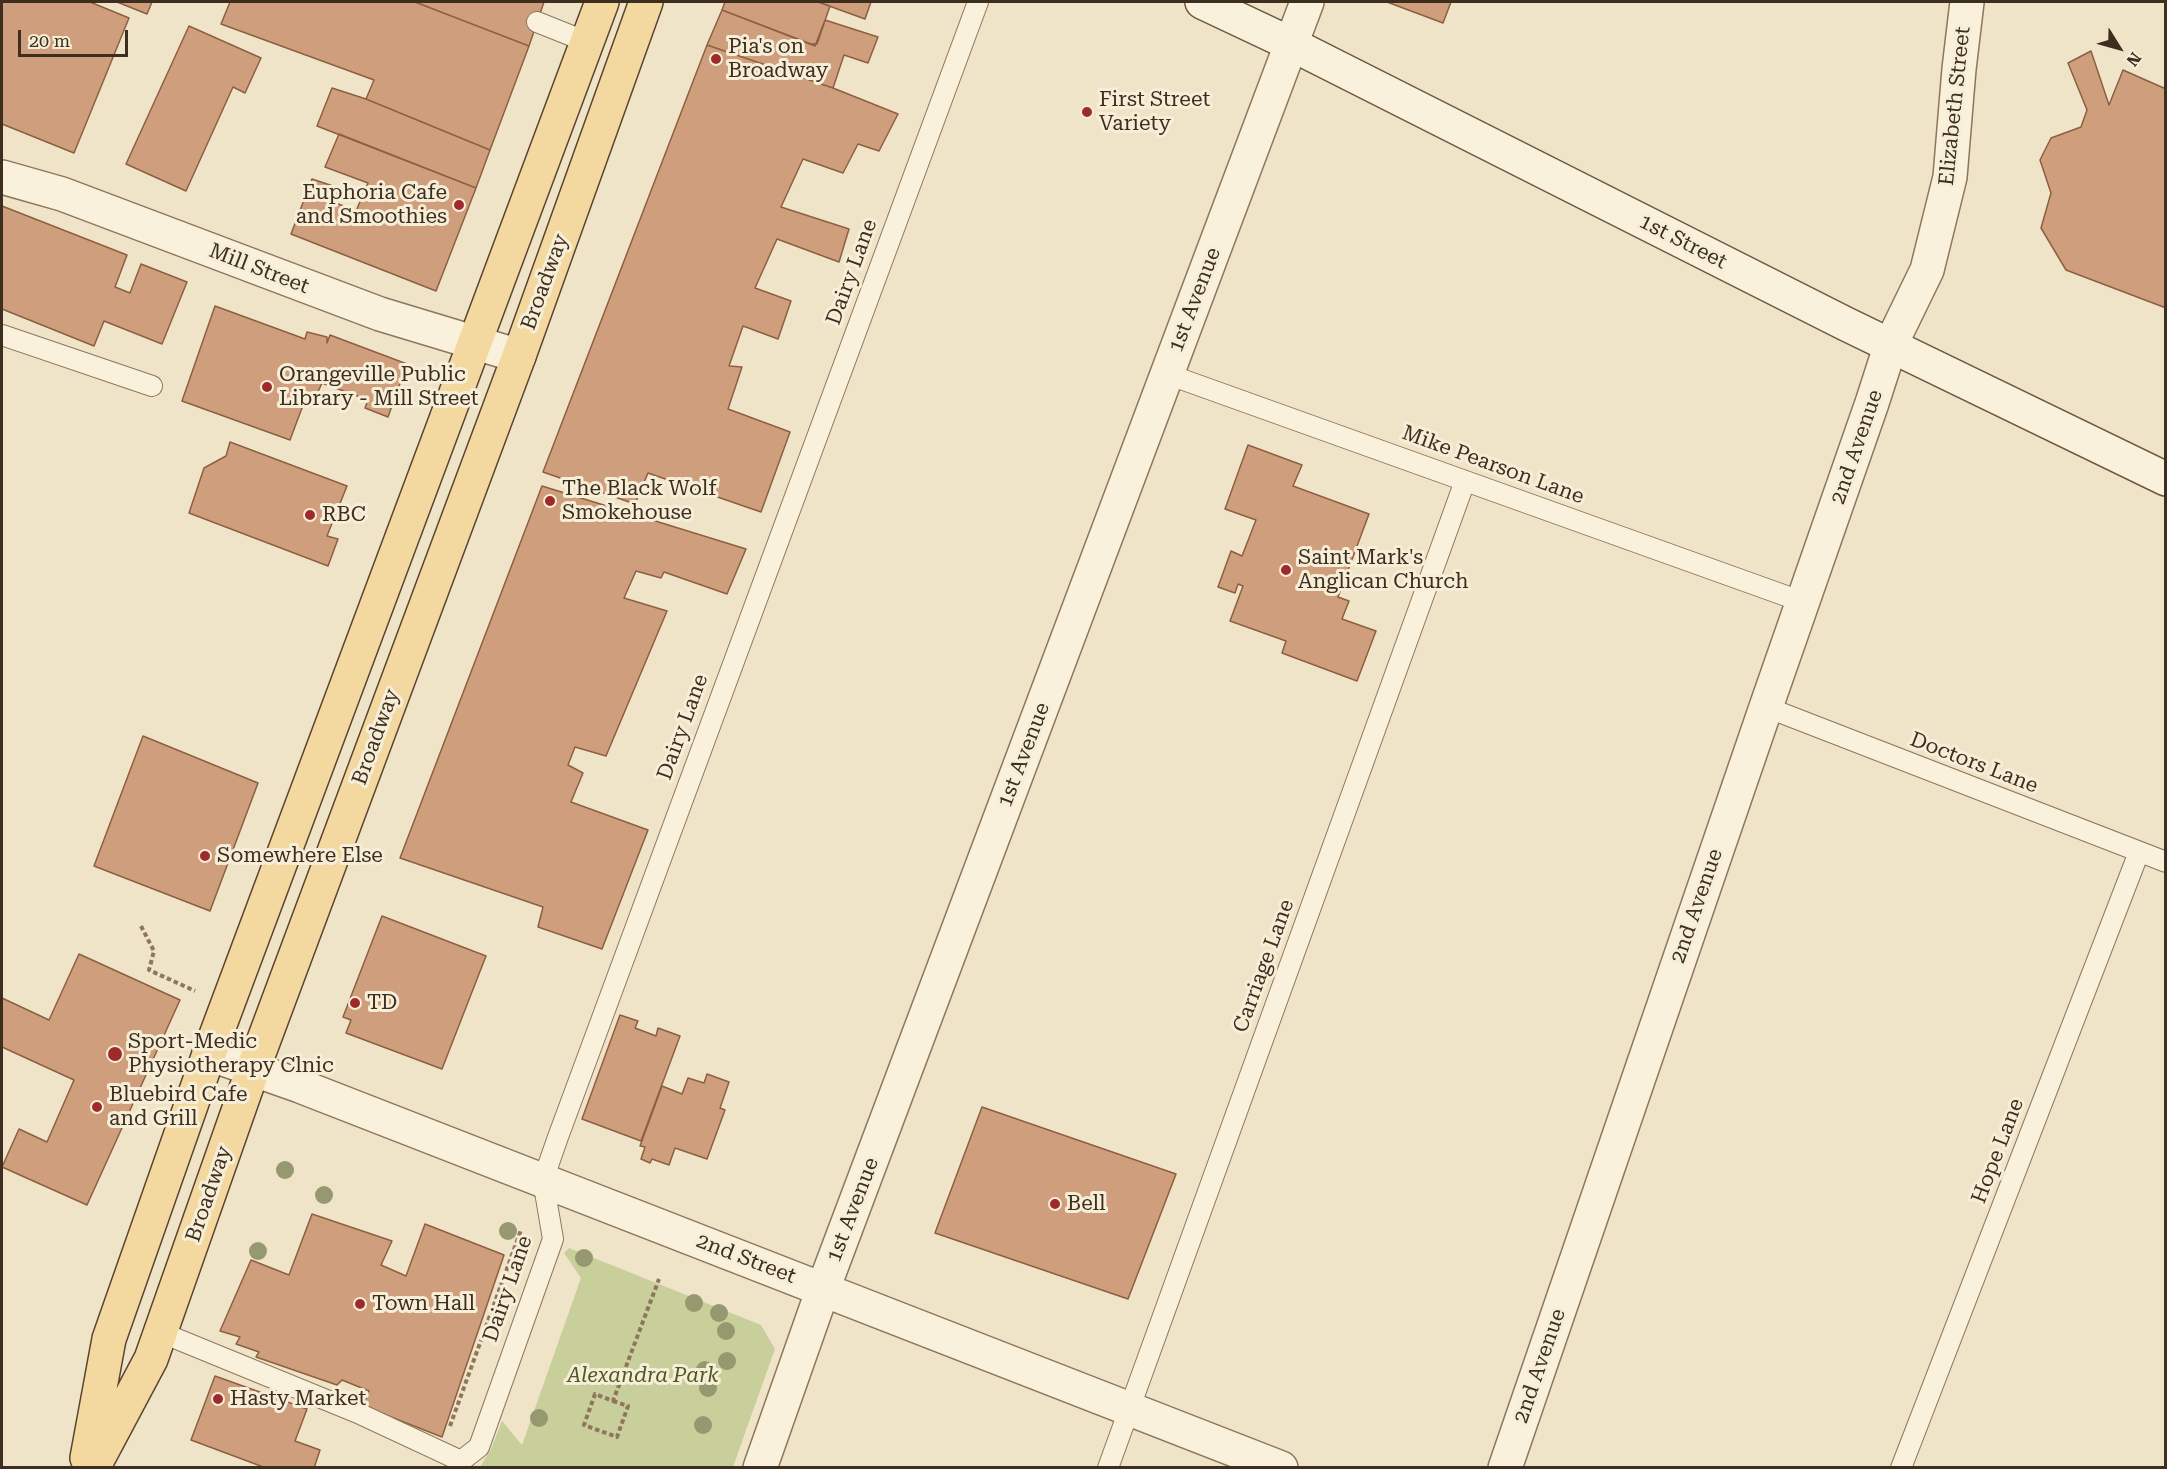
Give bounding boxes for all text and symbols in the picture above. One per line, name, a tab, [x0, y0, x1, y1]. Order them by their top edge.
scale bar	[21, 18, 130, 56]
north arrow	[2089, 18, 2149, 78]
street label: Elizabeth Street	[1934, 25, 1976, 187]
text: 20 m	[29, 30, 70, 51]
place label: Pia's on Broadway	[728, 34, 828, 84]
text: N	[2122, 48, 2145, 70]
marker: Pia's on Broadway	[709, 52, 723, 66]
place label: First Street Variety	[1099, 87, 1210, 137]
marker: First Street Variety	[1080, 105, 1094, 119]
place label: Euphoria Cafe and Smoothies	[296, 180, 447, 230]
marker: Euphoria Cafe and Smoothies	[452, 198, 466, 212]
street label: 1st Street	[1635, 209, 1731, 275]
street label: Dairy Lane	[821, 216, 883, 328]
street label: Broadway	[516, 231, 574, 333]
street label: Mill Street	[205, 238, 313, 300]
street label: 1st Avenue	[1163, 244, 1227, 356]
place label: Orangeville Public Library - Mill Street	[279, 362, 479, 412]
marker: Orangeville Public Library - Mill Street	[260, 380, 274, 394]
street label: 2nd Avenue	[1826, 386, 1888, 508]
street label: Mike Pearson Lane	[1398, 420, 1588, 510]
place label: The Black Wolf Smokehouse	[562, 476, 716, 526]
marker: The Black Wolf Smokehouse	[543, 494, 557, 508]
place label: RBC	[322, 502, 366, 528]
marker: RBC	[303, 508, 317, 522]
place label: Saint Mark's Anglican Church	[1298, 545, 1469, 595]
marker: Saint Mark's Anglican Church	[1279, 563, 1293, 577]
street label: Dairy Lane	[652, 671, 714, 783]
street label: Broadway	[347, 686, 405, 788]
street label: 1st Avenue	[992, 699, 1056, 811]
street label: Doctors Lane	[1906, 727, 2042, 799]
place label: Somewhere Else	[217, 843, 383, 869]
street label: 2nd Avenue	[1666, 845, 1728, 967]
marker: Somewhere Else	[198, 849, 212, 863]
street label: Carriage Lane	[1228, 896, 1300, 1036]
place label: TD	[367, 990, 397, 1016]
marker: TD	[348, 996, 362, 1010]
place label: Sport-Medic Physiotherapy Clnic	[128, 1029, 334, 1079]
marker: Sport-Medic Physiotherapy Clnic	[106, 1045, 124, 1063]
place label: Bluebird Cafe and Grill	[109, 1082, 247, 1132]
street label: Hope Lane	[1966, 1095, 2030, 1207]
marker: Bluebird Cafe and Grill	[90, 1100, 104, 1114]
street label: Broadway	[181, 1143, 237, 1245]
street label: 1st Avenue	[821, 1154, 885, 1266]
place label: Bell	[1067, 1191, 1105, 1217]
marker: Bell	[1048, 1197, 1062, 1211]
street label: 2nd Street	[693, 1229, 799, 1289]
street label: Dairy Lane	[478, 1233, 538, 1345]
place label: Town Hall	[372, 1291, 475, 1317]
marker: Town Hall	[353, 1297, 367, 1311]
street label: 2nd Avenue	[1509, 1305, 1571, 1427]
park label: Alexandra Park	[567, 1363, 719, 1389]
place label: Hasty Market	[230, 1386, 366, 1412]
marker: Hasty Market	[211, 1392, 225, 1406]

